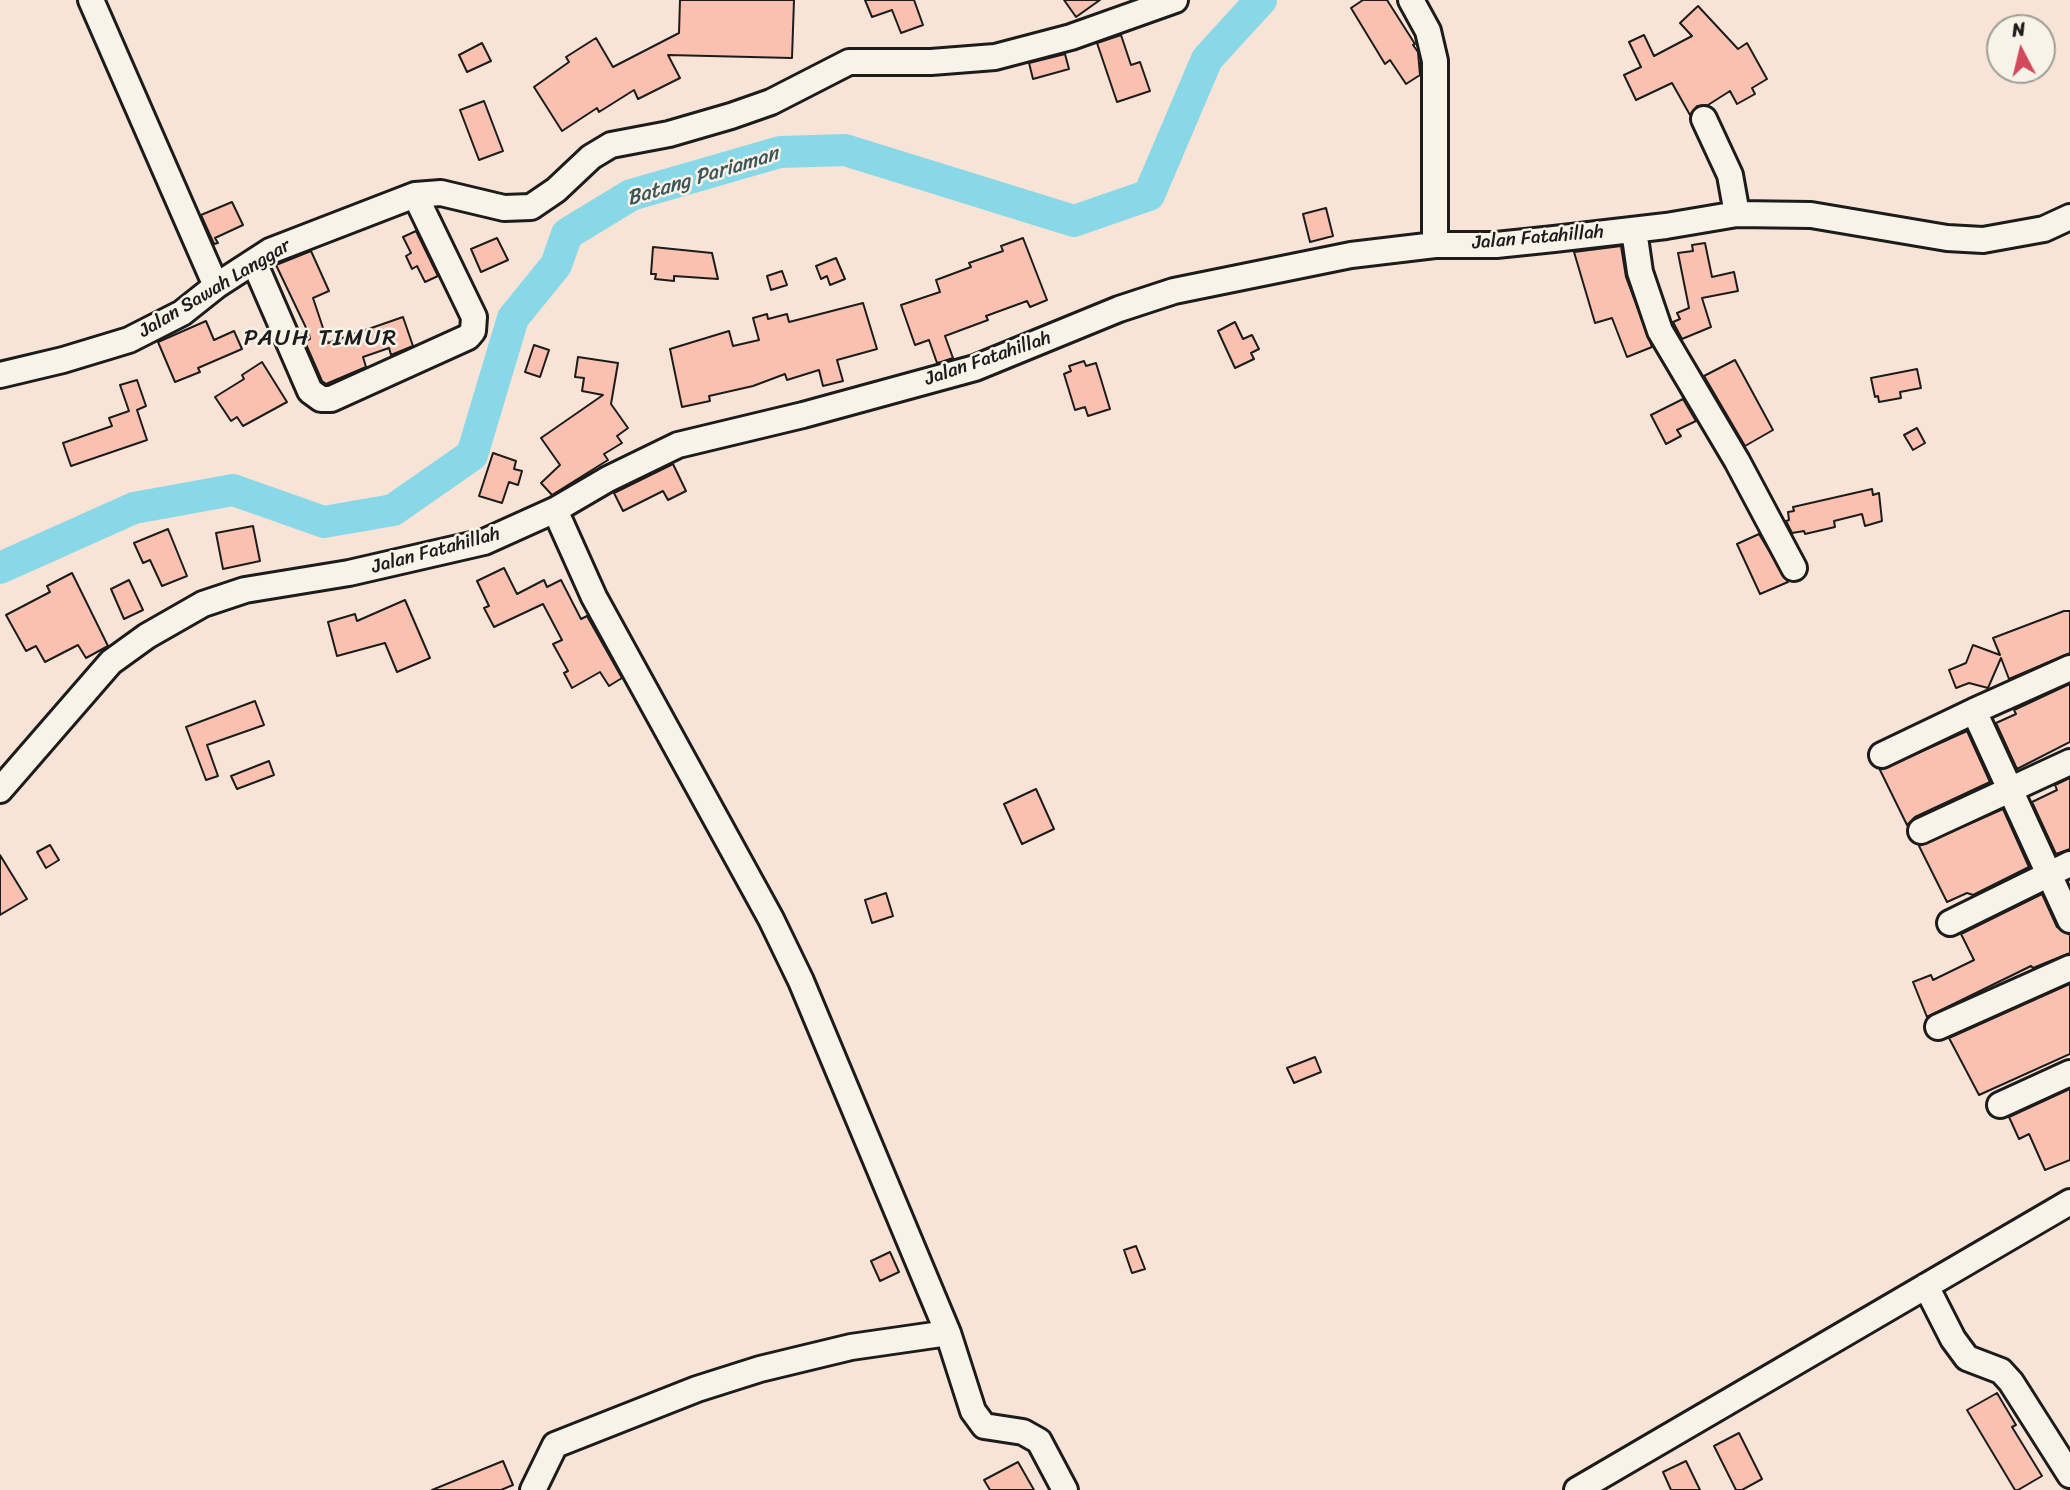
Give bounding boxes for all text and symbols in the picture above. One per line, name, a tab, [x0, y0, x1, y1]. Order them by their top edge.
text: N	[2010, 12, 2027, 47]
north arrow	[1986, 14, 2056, 84]
water label: Batang Pariaman	[624, 142, 782, 212]
street label: Jalan Fatahillah	[1471, 221, 1605, 255]
street label: Jalan Sawah Langgar	[135, 235, 295, 343]
district label: PAUH TIMUR	[245, 325, 397, 353]
street label: Jalan Fatahillah	[922, 327, 1054, 391]
street label: Jalan Fatahillah	[369, 523, 503, 579]

